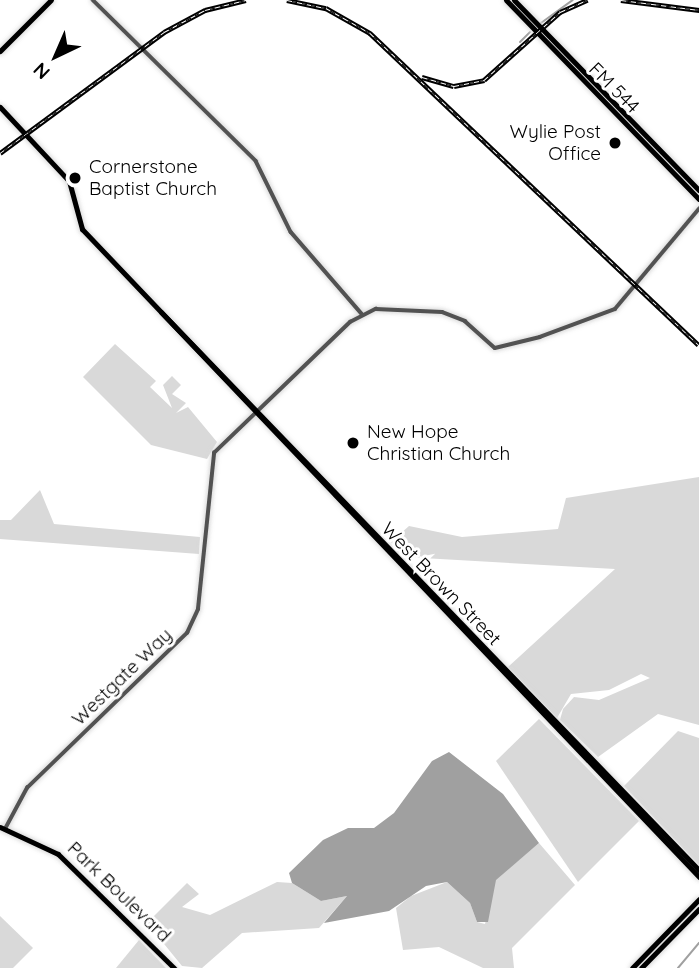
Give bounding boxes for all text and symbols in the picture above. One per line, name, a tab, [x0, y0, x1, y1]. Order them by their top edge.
north arrow	[21, 21, 91, 91]
text: N	[28, 58, 55, 85]
street label: FM 544	[584, 58, 644, 118]
place label: Wylie Post Office	[510, 121, 601, 165]
marker: Wylie Post Office	[607, 135, 623, 151]
place label: Cornerstone Baptist Church	[89, 156, 217, 200]
marker: Cornerstone Baptist Church	[67, 170, 83, 186]
place label: New Hope Christian Church	[367, 421, 510, 465]
marker: New Hope Christian Church	[345, 435, 361, 451]
street label: West Brown Street	[376, 518, 506, 650]
street label: Westgate Way	[67, 624, 177, 730]
street label: Park Boulevard	[63, 837, 175, 947]

